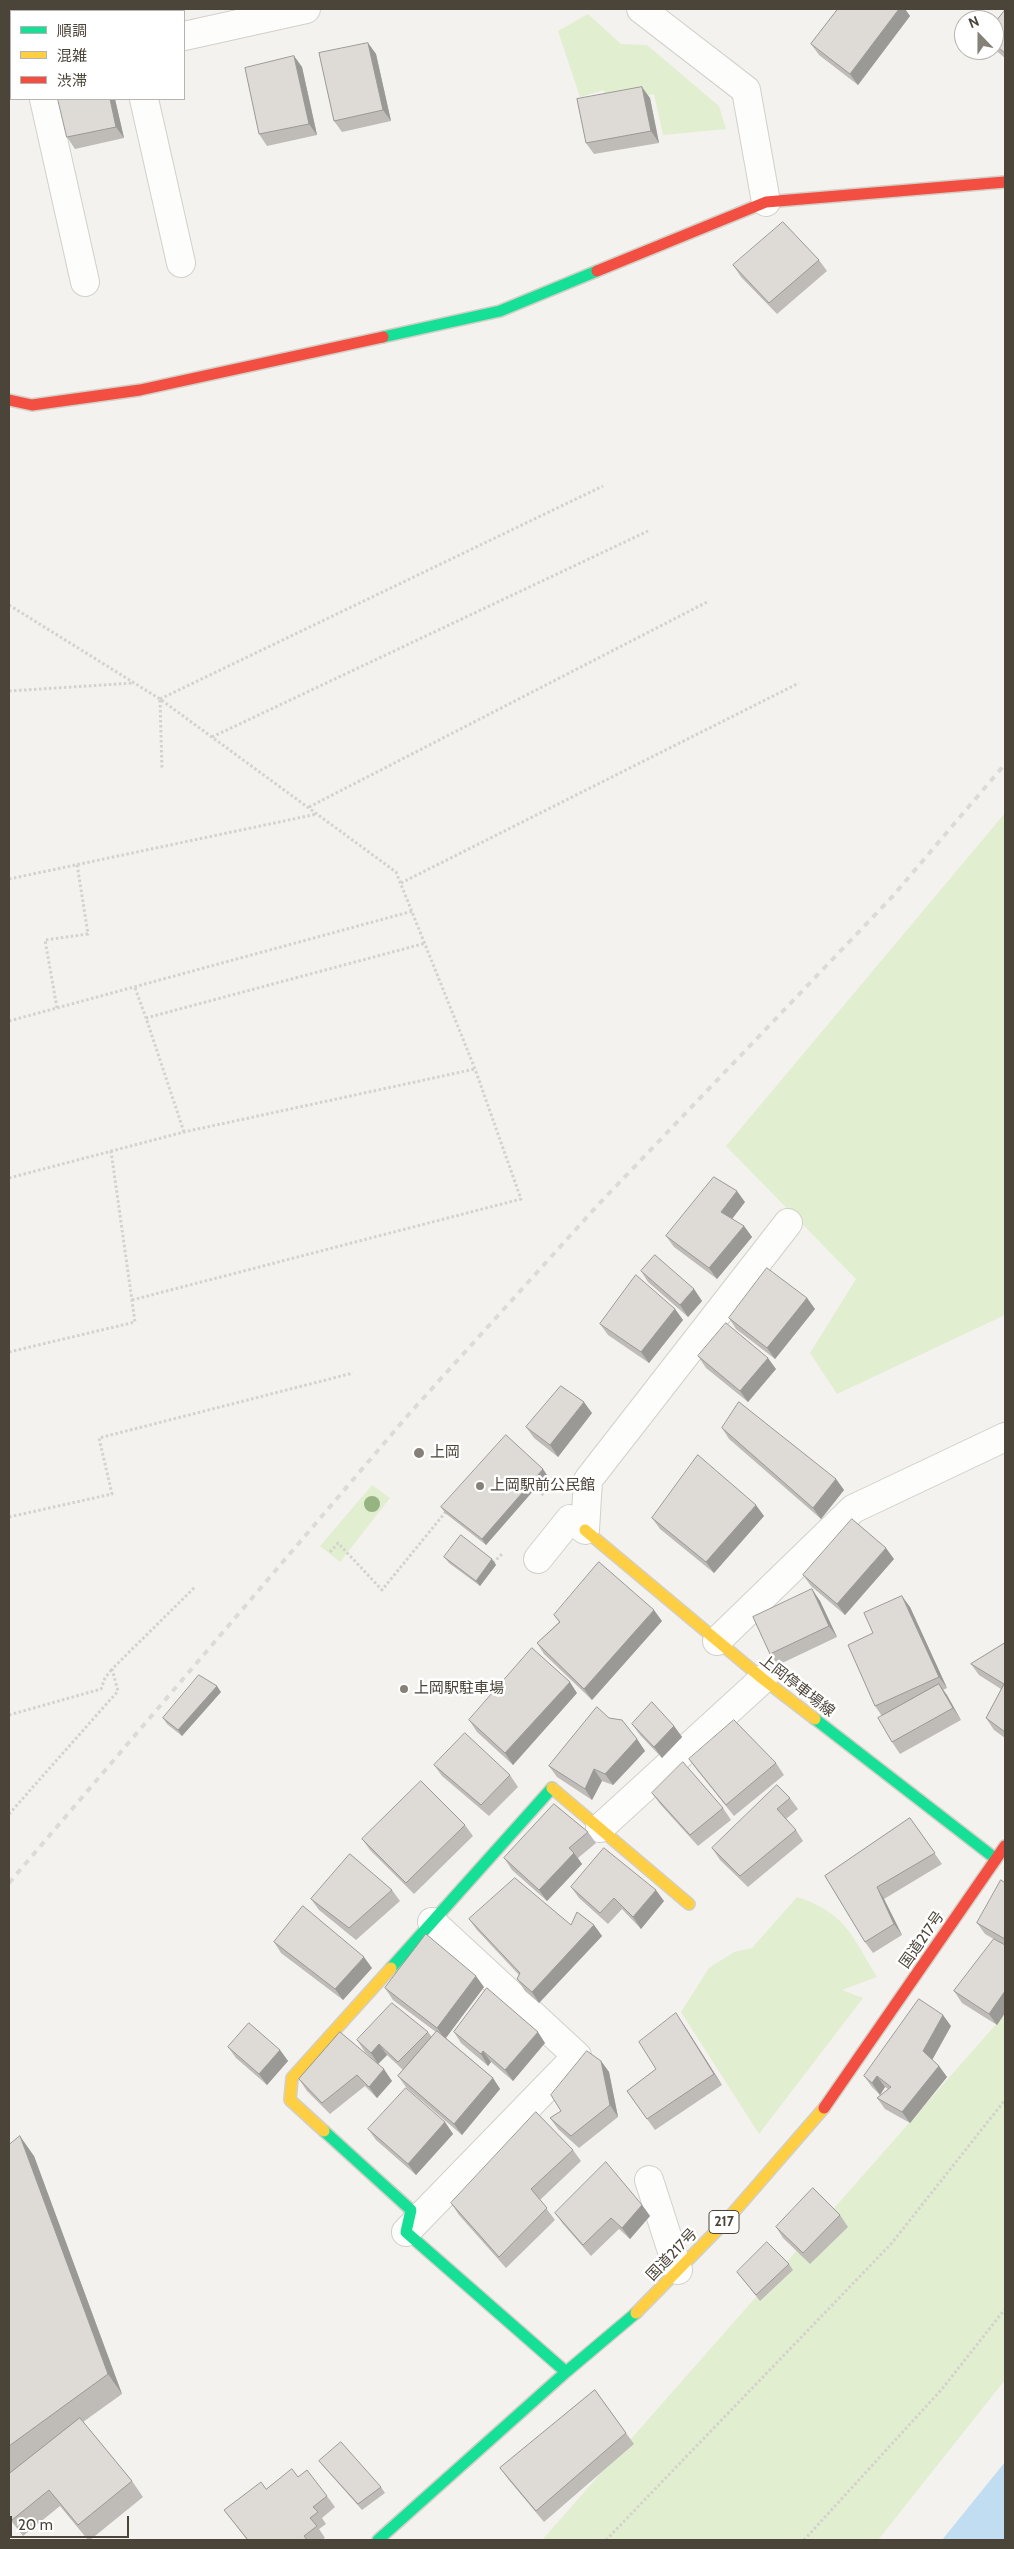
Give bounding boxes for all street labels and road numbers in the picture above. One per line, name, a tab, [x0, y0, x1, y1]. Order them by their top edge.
street label: 上岡停車場線	[756, 1651, 838, 1721]
street label: 国道217号	[896, 1908, 948, 1972]
road number: 217	[709, 2210, 739, 2234]
street label: 国道217号	[643, 2225, 701, 2285]

